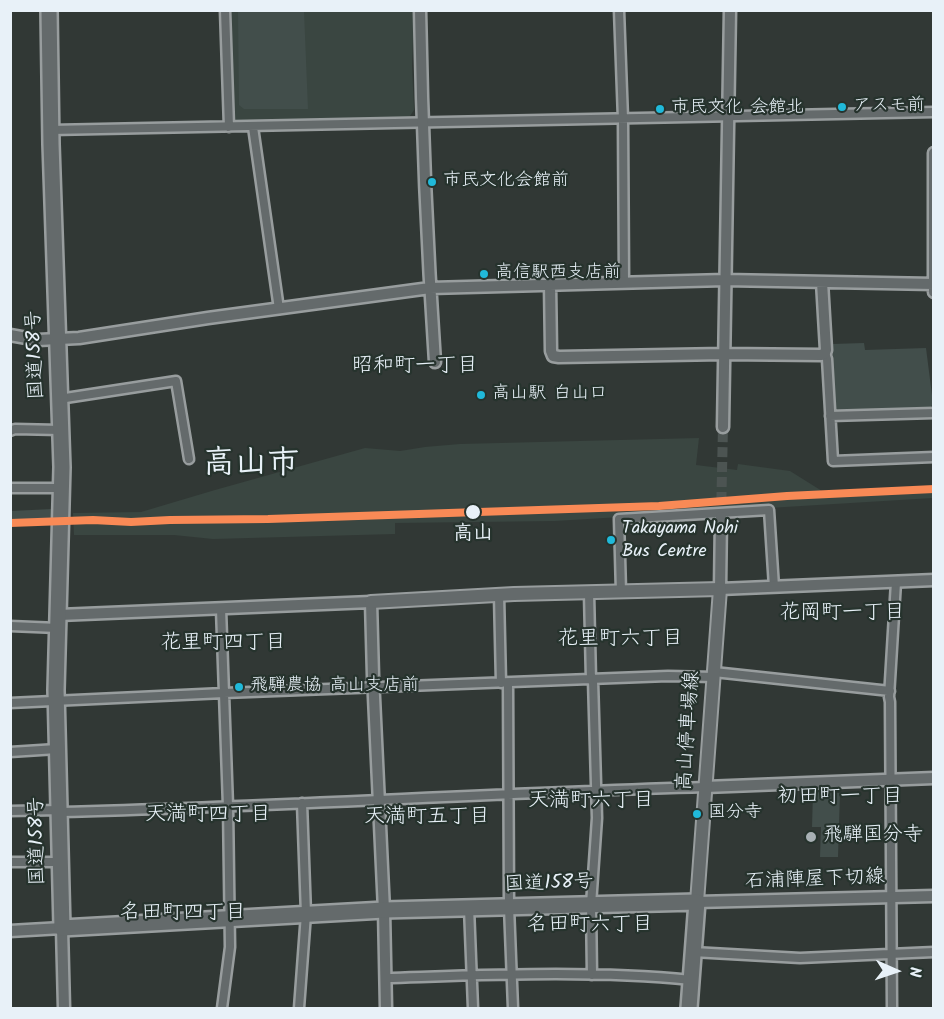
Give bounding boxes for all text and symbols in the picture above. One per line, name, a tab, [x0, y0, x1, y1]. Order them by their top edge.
place label: アスモ前	[853, 96, 925, 118]
place label: 市民文化 会館北	[671, 98, 804, 120]
marker: アスモ前	[836, 101, 848, 113]
marker: 市民文化 会館北	[654, 103, 666, 115]
place label: 市民文化会館前	[443, 171, 569, 193]
marker: 市民文化会館前	[426, 176, 438, 188]
place label: 高信駅西支店前	[495, 263, 621, 285]
marker: 高信駅西支店前	[478, 268, 490, 280]
street label: 国道158号	[23, 310, 51, 400]
district label: 昭和町一丁目	[352, 354, 478, 380]
place label: 高山駅 白山口	[492, 384, 607, 406]
marker: 高山駅 白山口	[475, 389, 487, 401]
district label: 高山市	[203, 448, 299, 486]
marker: 高山	[464, 503, 482, 521]
place label: Takayama Nohi Bus Centre	[622, 519, 738, 562]
place label: 高山	[453, 524, 493, 548]
marker: Takayama Nohi Bus Centre	[605, 534, 617, 546]
district label: 花岡町一丁目	[779, 601, 905, 627]
district label: 花里町六丁目	[557, 627, 683, 653]
district label: 花里町四丁目	[160, 631, 286, 657]
street label: 高山停車場線	[674, 670, 706, 792]
place label: 飛騨農協 高山支店前	[250, 676, 419, 698]
marker: 飛騨農協 高山支店前	[233, 681, 245, 693]
district label: 初田町一丁目	[777, 785, 903, 811]
district label: 天満町六丁目	[528, 789, 654, 815]
street label: 国道158号	[26, 796, 52, 886]
district label: 天満町四丁目	[145, 803, 271, 829]
place label: 国分寺	[708, 803, 762, 825]
district label: 天満町五丁目	[364, 805, 490, 831]
marker: 国分寺	[691, 808, 703, 820]
place label: 飛騨国分寺	[823, 825, 923, 849]
marker: 飛騨国分寺	[804, 830, 818, 844]
street label: 石浦陣屋下切線	[745, 867, 885, 895]
street label: 国道158号	[504, 871, 594, 899]
district label: 名田町四丁目	[120, 901, 246, 927]
district label: 名田町六丁目	[527, 913, 653, 939]
north arrow	[866, 941, 926, 1001]
text: N	[902, 966, 927, 978]

